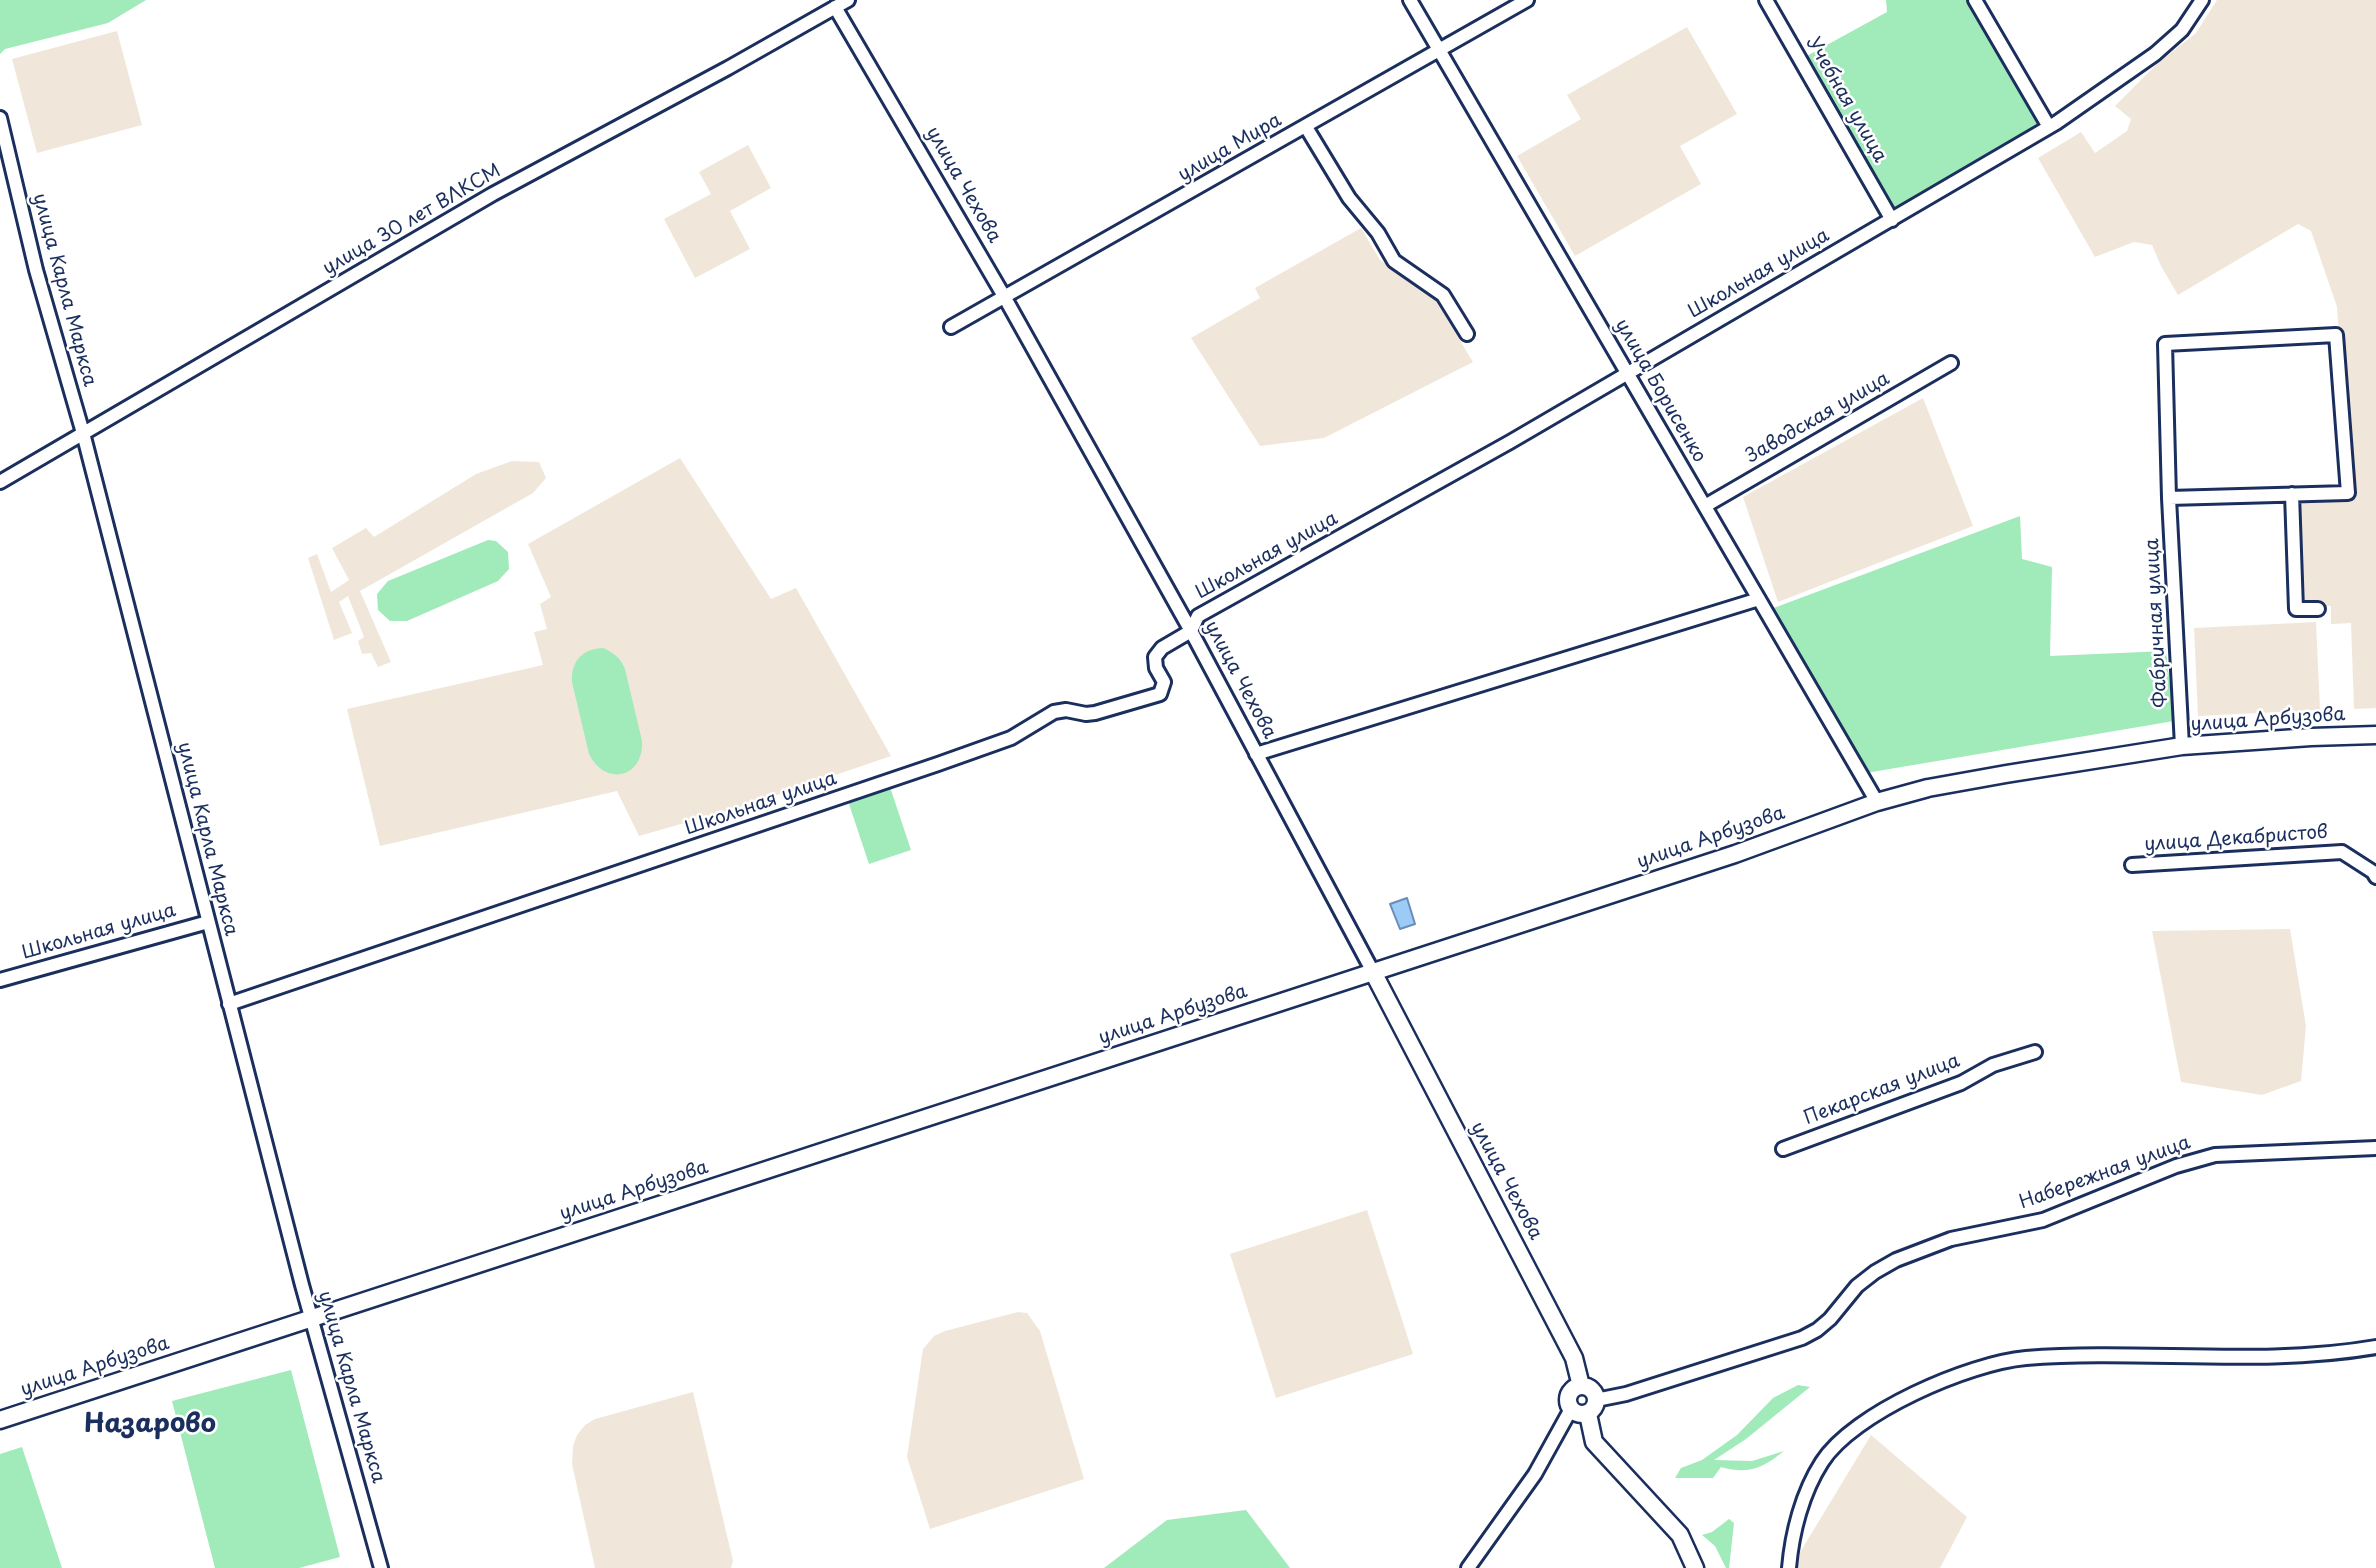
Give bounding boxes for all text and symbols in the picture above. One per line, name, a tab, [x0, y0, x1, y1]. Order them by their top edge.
street label: Учебная улица	[1801, 33, 1891, 167]
street label: улица Мира	[1174, 109, 1286, 187]
street label: улица Чехова	[921, 123, 1005, 247]
street label: улица 30 лет ВЛКСМ	[319, 160, 505, 280]
street label: улица Карла Маркса	[27, 191, 101, 389]
street label: Школьная улица	[1684, 224, 1834, 324]
street label: улица Борисенко	[1610, 315, 1710, 467]
street label: Заводская улица	[1742, 368, 1894, 468]
street label: Школьная улица	[1192, 508, 1342, 604]
street label: Фабричная улица	[2141, 538, 2173, 708]
street label: улица Чехова	[1199, 617, 1281, 743]
street label: улица Арбузова	[2190, 703, 2346, 737]
street label: улица Карла Маркса	[172, 740, 242, 938]
street label: Школьная улица	[682, 767, 840, 841]
street label: улица Арбузова	[1634, 802, 1788, 874]
street label: улица Декабристов	[2143, 821, 2329, 857]
street label: Школьная улица	[19, 899, 179, 965]
street label: улица Арбузова	[1096, 980, 1250, 1050]
street label: Пекарская улица	[1801, 1050, 1963, 1130]
street label: улица Чехова	[1465, 1118, 1547, 1244]
street label: Набережная улица	[2016, 1131, 2194, 1215]
street label: улица Арбузова	[557, 1156, 711, 1226]
street label: улица Карла Маркса	[313, 1288, 389, 1486]
street label: улица Арбузова	[18, 1332, 172, 1402]
district label: Назарово	[84, 1409, 216, 1441]

